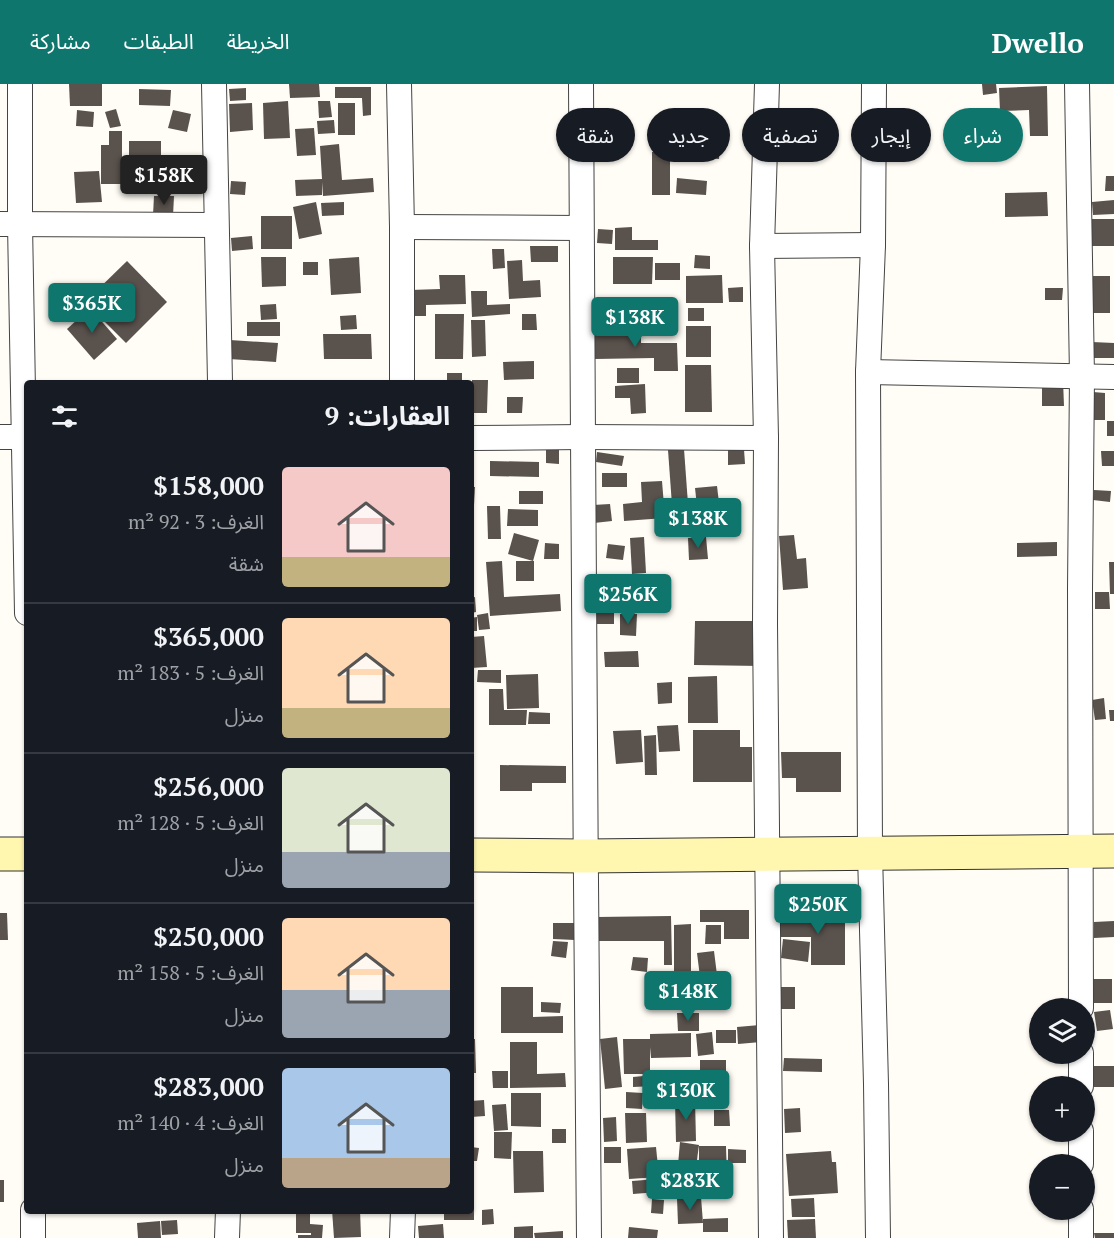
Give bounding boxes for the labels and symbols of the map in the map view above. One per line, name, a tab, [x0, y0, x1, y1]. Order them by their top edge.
pin: $158K	[122, 155, 206, 206]
pin: $365K	[50, 283, 134, 334]
pin: $138K	[593, 297, 677, 348]
pin: $138K	[656, 498, 740, 549]
pin: $256K	[586, 574, 670, 625]
pin: $250K	[776, 884, 860, 935]
pin: $148K	[646, 971, 730, 1022]
pin: $130K	[644, 1070, 728, 1121]
pin: $283K	[648, 1160, 732, 1211]

